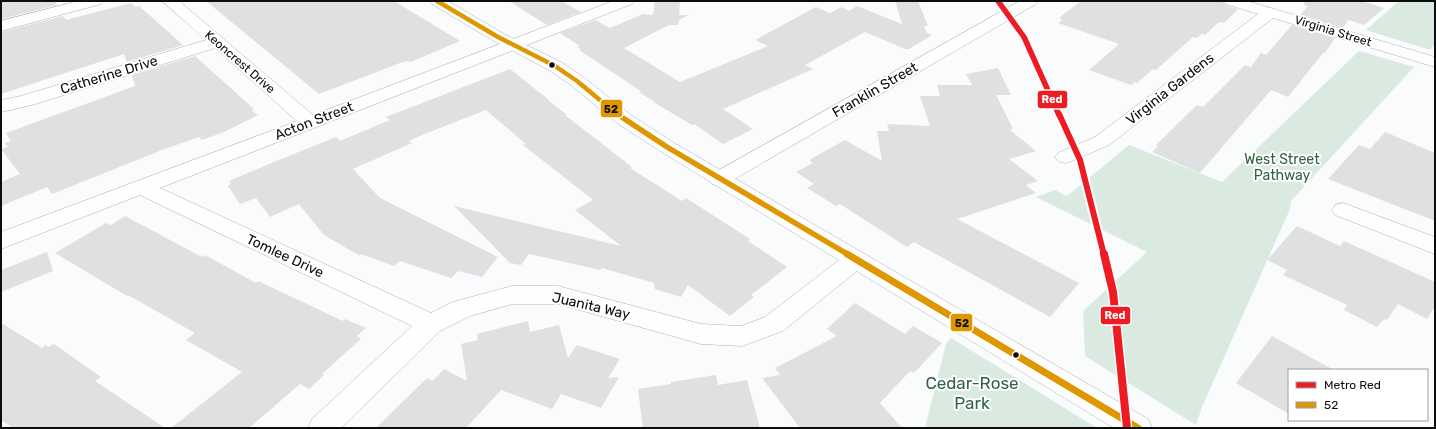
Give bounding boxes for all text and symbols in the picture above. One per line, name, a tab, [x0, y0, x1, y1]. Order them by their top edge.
street label: Virginia Street	[1293, 13, 1373, 49]
street label: Keoncrest Drive	[202, 28, 278, 96]
street label: Virginia Gardens	[1123, 49, 1217, 129]
street label: Catherine Drive	[58, 52, 160, 98]
street label: Franklin Street	[829, 58, 921, 121]
unlabelled marker	[547, 60, 557, 70]
line badge: Red	[1037, 90, 1068, 109]
text: Red	[1041, 93, 1063, 106]
street label: Acton Street	[272, 98, 356, 144]
line badge: 52	[600, 99, 623, 118]
text: 52	[604, 103, 618, 116]
park label: West Street Pathway	[1244, 151, 1320, 184]
street label: Tomlee Drive	[244, 231, 327, 281]
street label: Juanita Way	[550, 289, 632, 323]
line badge: Red	[1100, 306, 1131, 325]
text: Red	[1104, 309, 1126, 322]
line badge: 52	[950, 313, 973, 332]
text: 52	[955, 317, 969, 330]
unlabelled marker	[1011, 350, 1021, 360]
legend	[1288, 369, 1428, 421]
park label: Cedar-Rose Park	[925, 373, 1019, 413]
text: Metro Red	[1324, 378, 1381, 392]
text: 52	[1324, 398, 1338, 412]

